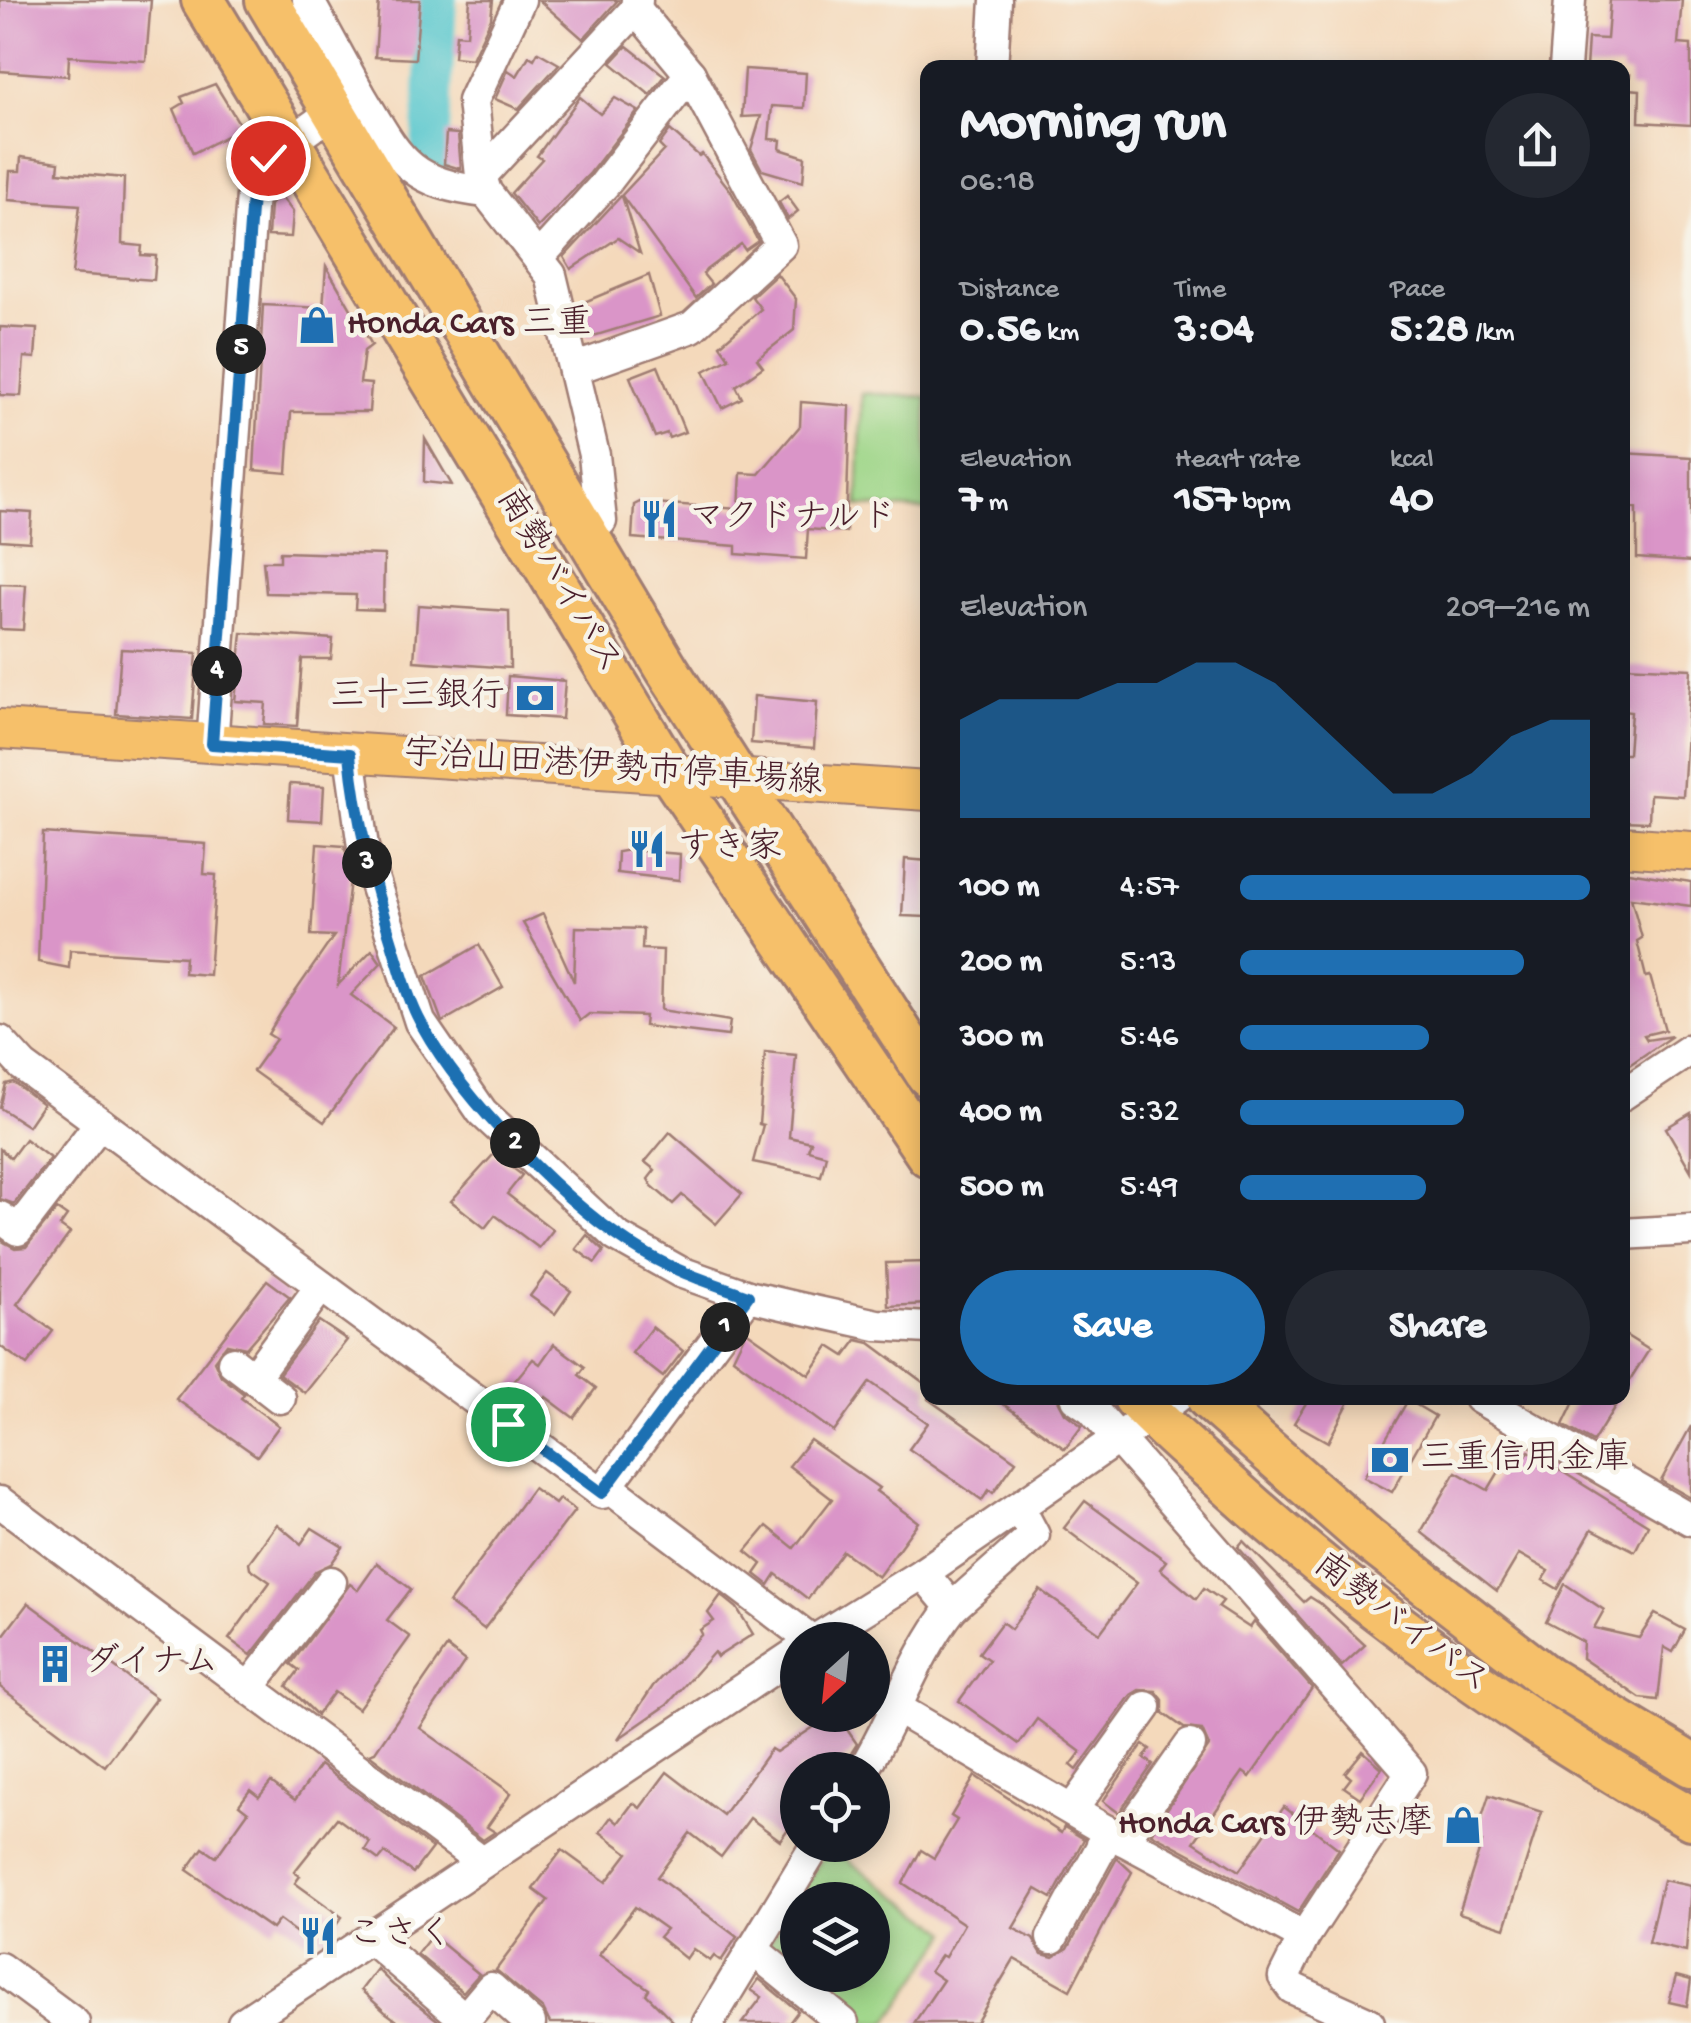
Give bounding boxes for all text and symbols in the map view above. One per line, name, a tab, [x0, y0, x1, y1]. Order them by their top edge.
button: share	[1485, 93, 1590, 198]
text: Morning run	[960, 94, 1226, 158]
pin	[226, 116, 311, 201]
icon: check	[241, 131, 296, 186]
text: 06:18	[960, 164, 1035, 202]
text: Distance	[960, 274, 1059, 307]
text: Time	[1175, 274, 1226, 307]
text: Pace	[1390, 274, 1445, 307]
shop icon: Honda Cars 三重	[296, 304, 338, 346]
place label: Honda Cars 三重	[347, 304, 592, 346]
text: 0.56	[960, 307, 1040, 356]
text: 3:04	[1175, 307, 1254, 356]
text: 5:28	[1390, 307, 1469, 356]
text: km	[1040, 317, 1079, 350]
text: /km	[1469, 317, 1515, 350]
pin: 5	[216, 324, 266, 374]
text: 5	[234, 332, 248, 365]
text: Elevation	[960, 444, 1071, 477]
text: Heart rate	[1175, 444, 1300, 477]
text: kcal	[1390, 444, 1434, 477]
text: 7	[960, 477, 982, 526]
text: 157	[1175, 477, 1236, 526]
text: 40	[1390, 477, 1434, 526]
street label: 南勢バイパス	[486, 481, 630, 682]
text: m	[982, 487, 1008, 520]
text: bpm	[1236, 487, 1291, 520]
restaurant icon: マクドナルド	[638, 498, 680, 540]
place label: マクドナルド	[689, 499, 896, 540]
text: Elevation	[960, 590, 1087, 628]
text: 209–216 m	[1445, 590, 1590, 628]
pin: 4	[192, 646, 242, 696]
text: 4	[210, 654, 224, 687]
place label: 三十三銀行	[330, 677, 505, 719]
bank icon: 三十三銀行	[514, 677, 556, 719]
street label: 宇治山田港伊勢市停車場線	[402, 733, 824, 805]
place label: すき家	[677, 827, 782, 870]
restaurant icon: すき家	[626, 828, 668, 870]
pin: 3	[342, 838, 392, 888]
text: 3	[360, 846, 374, 879]
text: 100 m	[960, 869, 1040, 907]
text: 4:57	[1120, 869, 1179, 907]
text: 200 m	[960, 944, 1042, 982]
text: 5:13	[1120, 944, 1176, 982]
text: 300 m	[960, 1019, 1043, 1057]
text: 5:46	[1120, 1019, 1178, 1057]
text: 400 m	[960, 1094, 1042, 1132]
text: 5:32	[1120, 1094, 1179, 1132]
pin: 2	[490, 1118, 540, 1168]
text: 2	[508, 1126, 522, 1159]
text: 500 m	[960, 1169, 1043, 1207]
text: 5:49	[1120, 1169, 1178, 1207]
button: Save	[960, 1270, 1265, 1385]
button: Share	[1285, 1270, 1590, 1385]
pin: 1	[700, 1302, 750, 1352]
text: 1	[719, 1310, 731, 1343]
pin	[466, 1382, 551, 1467]
icon: arrive	[481, 1397, 536, 1452]
place label: 三重信用金庫	[1420, 1438, 1630, 1481]
bank icon: 三重信用金庫	[1369, 1439, 1411, 1481]
street label: 南勢バイパス	[1304, 1544, 1497, 1704]
north arrow	[780, 1622, 890, 1732]
map controls	[780, 1622, 890, 1992]
place label: ダイナム	[85, 1642, 219, 1685]
building icon: ダイナム	[34, 1643, 76, 1685]
button: locate	[780, 1752, 890, 1862]
place label: Honda Cars 伊勢志摩	[1118, 1803, 1433, 1846]
shop icon: Honda Cars 伊勢志摩	[1442, 1804, 1484, 1846]
button: layers	[780, 1882, 890, 1992]
restaurant icon: こさく	[297, 1915, 339, 1957]
place label: こさく	[348, 1916, 453, 1957]

